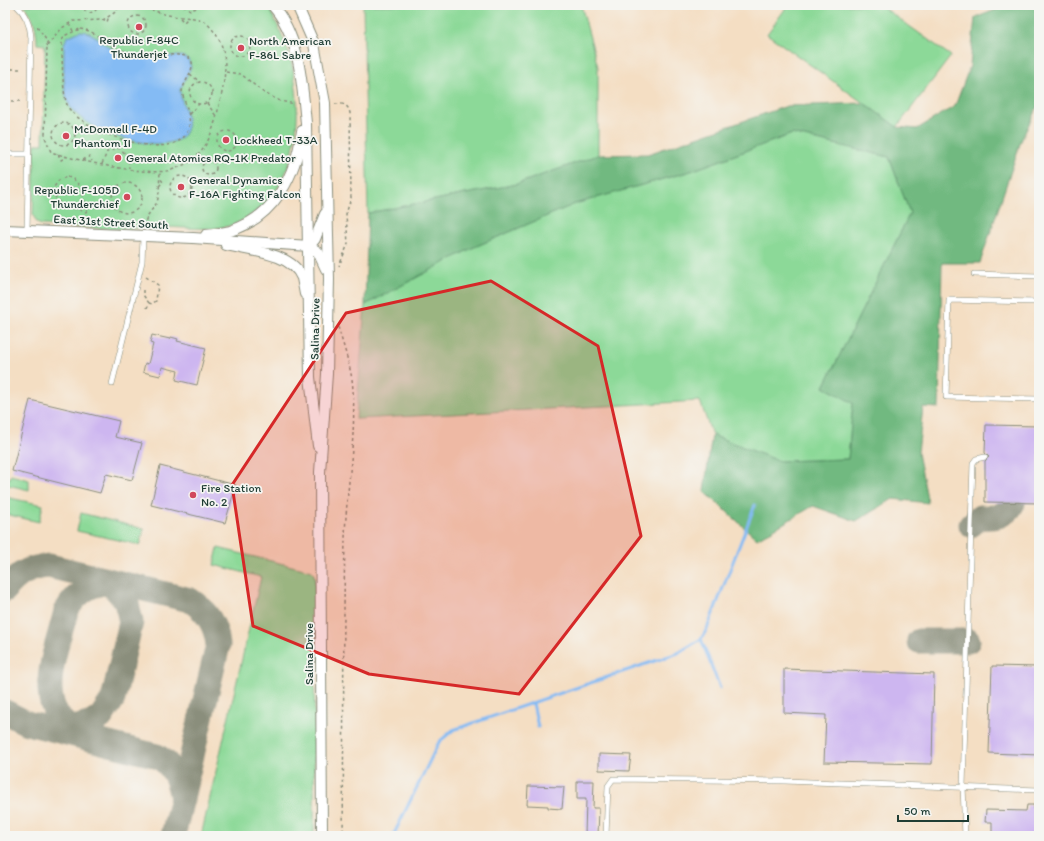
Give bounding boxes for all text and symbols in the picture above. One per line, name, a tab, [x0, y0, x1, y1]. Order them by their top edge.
marker: Republic F-84C Thunderjet	[134, 22, 144, 32]
place label: Republic F-84C Thunderjet	[99, 33, 179, 61]
place label: North American F-86L Sabre	[249, 34, 332, 62]
marker: North American F-86L Sabre	[236, 43, 246, 53]
place label: McDonnell F-4D Phantom II	[74, 122, 157, 150]
marker: McDonnell F-4D Phantom II	[61, 131, 71, 141]
place label: Lockheed T-33A	[234, 133, 318, 147]
marker: Lockheed T-33A	[221, 135, 231, 145]
place label: General Atomics RQ-1K Predator	[126, 151, 296, 165]
marker: General Atomics RQ-1K Predator	[113, 153, 123, 163]
place label: General Dynamics F-16A Fighting Falcon	[189, 173, 302, 201]
marker: General Dynamics F-16A Fighting Falcon	[176, 182, 186, 192]
place label: Republic F-105D Thunderchief	[34, 183, 119, 211]
marker: Republic F-105D Thunderchief	[122, 192, 132, 202]
street label: East 31st Street South	[53, 212, 169, 232]
street label: Salina Drive	[307, 298, 323, 360]
place label: Fire Station No. 2	[201, 481, 262, 509]
marker: Fire Station No. 2	[188, 490, 198, 500]
street label: Salina Drive	[302, 623, 316, 685]
scale bar	[898, 797, 968, 823]
text: 50 m	[904, 804, 930, 818]

